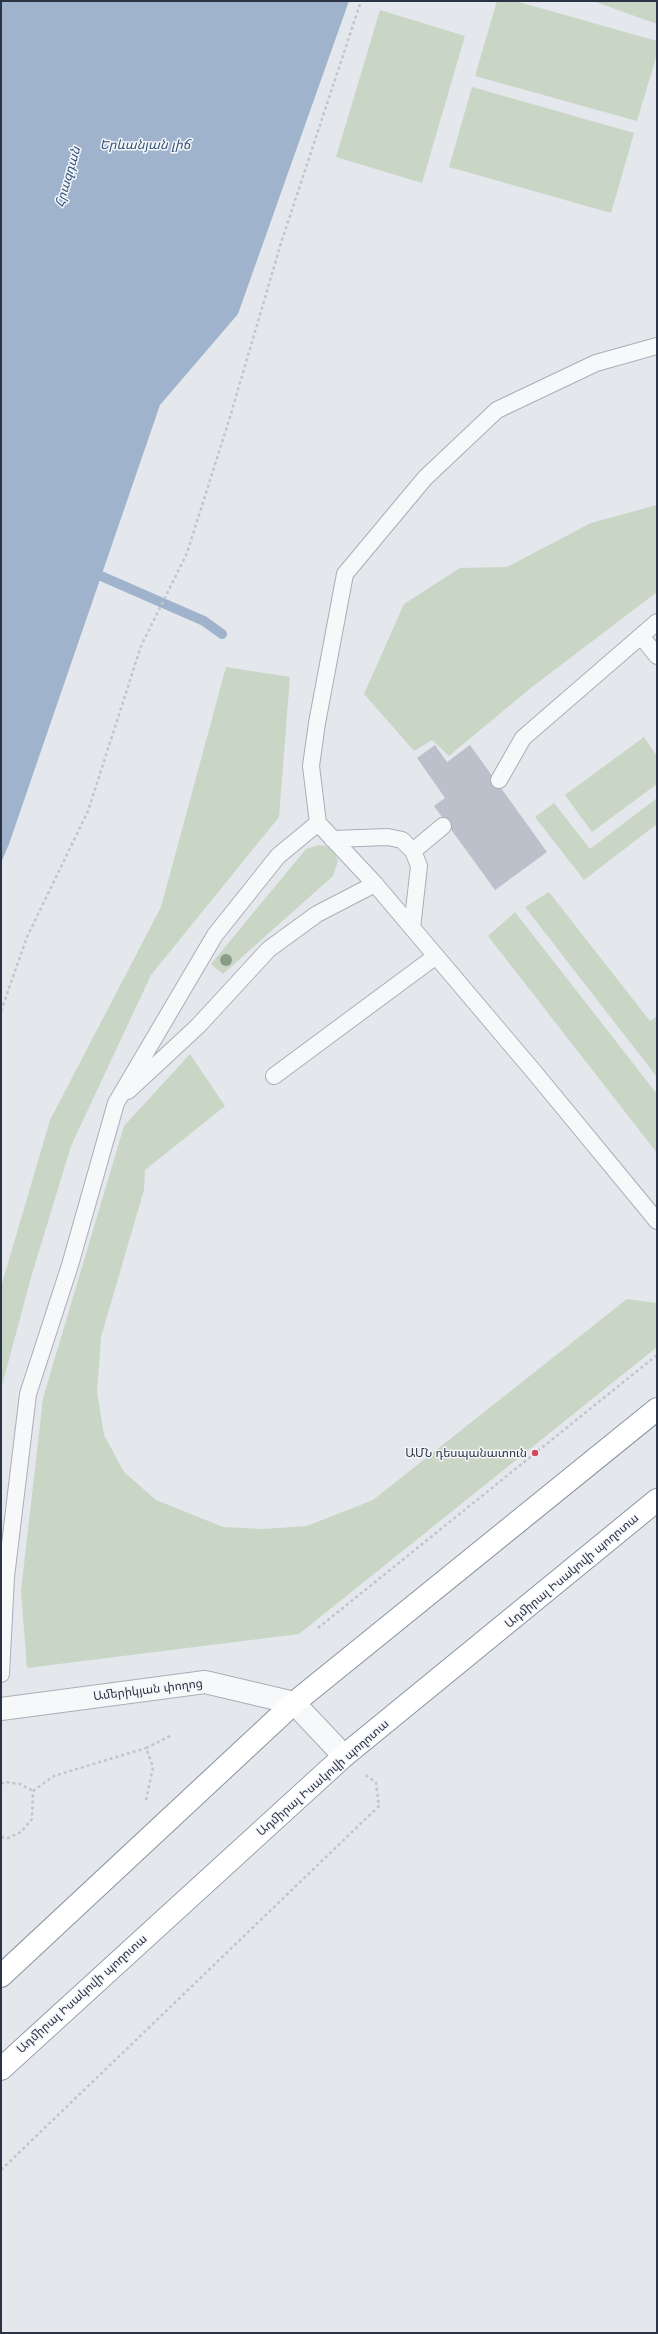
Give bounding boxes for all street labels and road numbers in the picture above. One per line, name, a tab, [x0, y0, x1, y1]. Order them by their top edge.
street label: Ադմիրալ Իսակովի պողոտա	[502, 1511, 642, 1631]
street label: Ամերիկյան փողոց	[92, 1676, 204, 1704]
street label: Ադմիրալ Իսակովի պողոտա	[254, 1717, 392, 1839]
street label: Ադմիրալ Իսակովի պողոտա	[14, 1932, 150, 2056]

